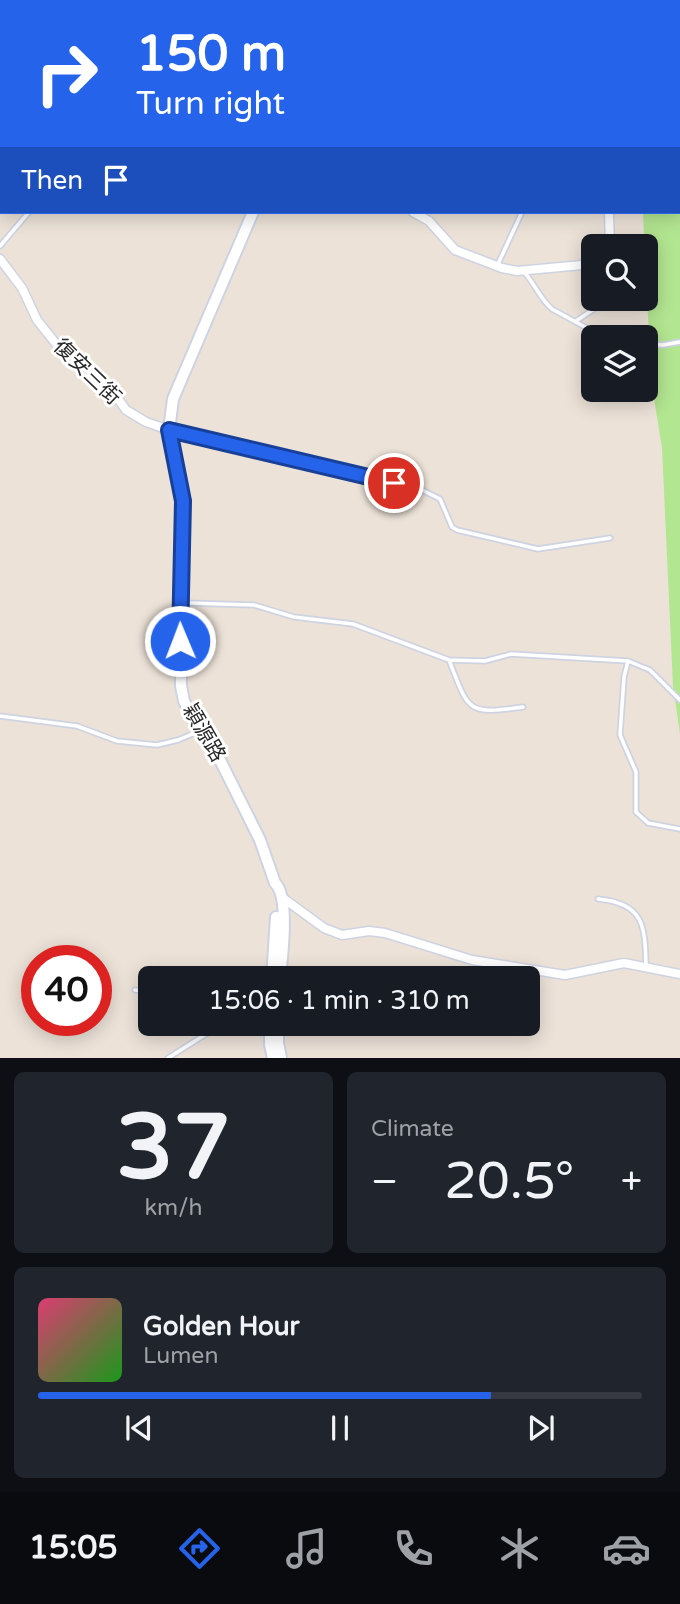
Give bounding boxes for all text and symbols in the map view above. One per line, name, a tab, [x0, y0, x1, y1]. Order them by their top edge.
text: 150 m	[136, 25, 286, 84]
icon: right	[21, 28, 112, 119]
text: Turn right	[136, 85, 285, 123]
icon: arrive	[97, 161, 135, 199]
text: Then	[21, 165, 83, 196]
map controls	[581, 234, 658, 402]
button: search	[581, 234, 658, 311]
button: layers	[581, 325, 658, 402]
street label: 復安三街	[48, 334, 126, 410]
pin	[364, 453, 424, 513]
icon: arrive	[375, 464, 413, 502]
position arrow	[143, 604, 217, 678]
street label: 穎源路	[177, 699, 231, 767]
speed limit sign: 40	[21, 945, 112, 1036]
text: 15:06 · 1 min · 310 m	[208, 985, 470, 1016]
text: 37	[116, 1093, 231, 1203]
text: Climate	[371, 1115, 454, 1143]
text: 20.5°	[444, 1150, 574, 1213]
text: −	[371, 1159, 398, 1205]
text: +	[621, 1159, 642, 1205]
text: km/h	[145, 1194, 202, 1222]
text: Golden Hour	[143, 1311, 300, 1342]
text: Lumen	[143, 1342, 218, 1370]
icon: previous	[120, 1409, 158, 1447]
icon: pause	[321, 1409, 359, 1447]
icon: next	[522, 1409, 560, 1447]
icon: directions	[175, 1524, 224, 1573]
icon: music	[282, 1524, 331, 1573]
icon: phone	[389, 1524, 438, 1573]
icon: climate	[495, 1524, 544, 1573]
icon: car	[602, 1524, 651, 1573]
text: 15:05	[29, 1529, 118, 1567]

